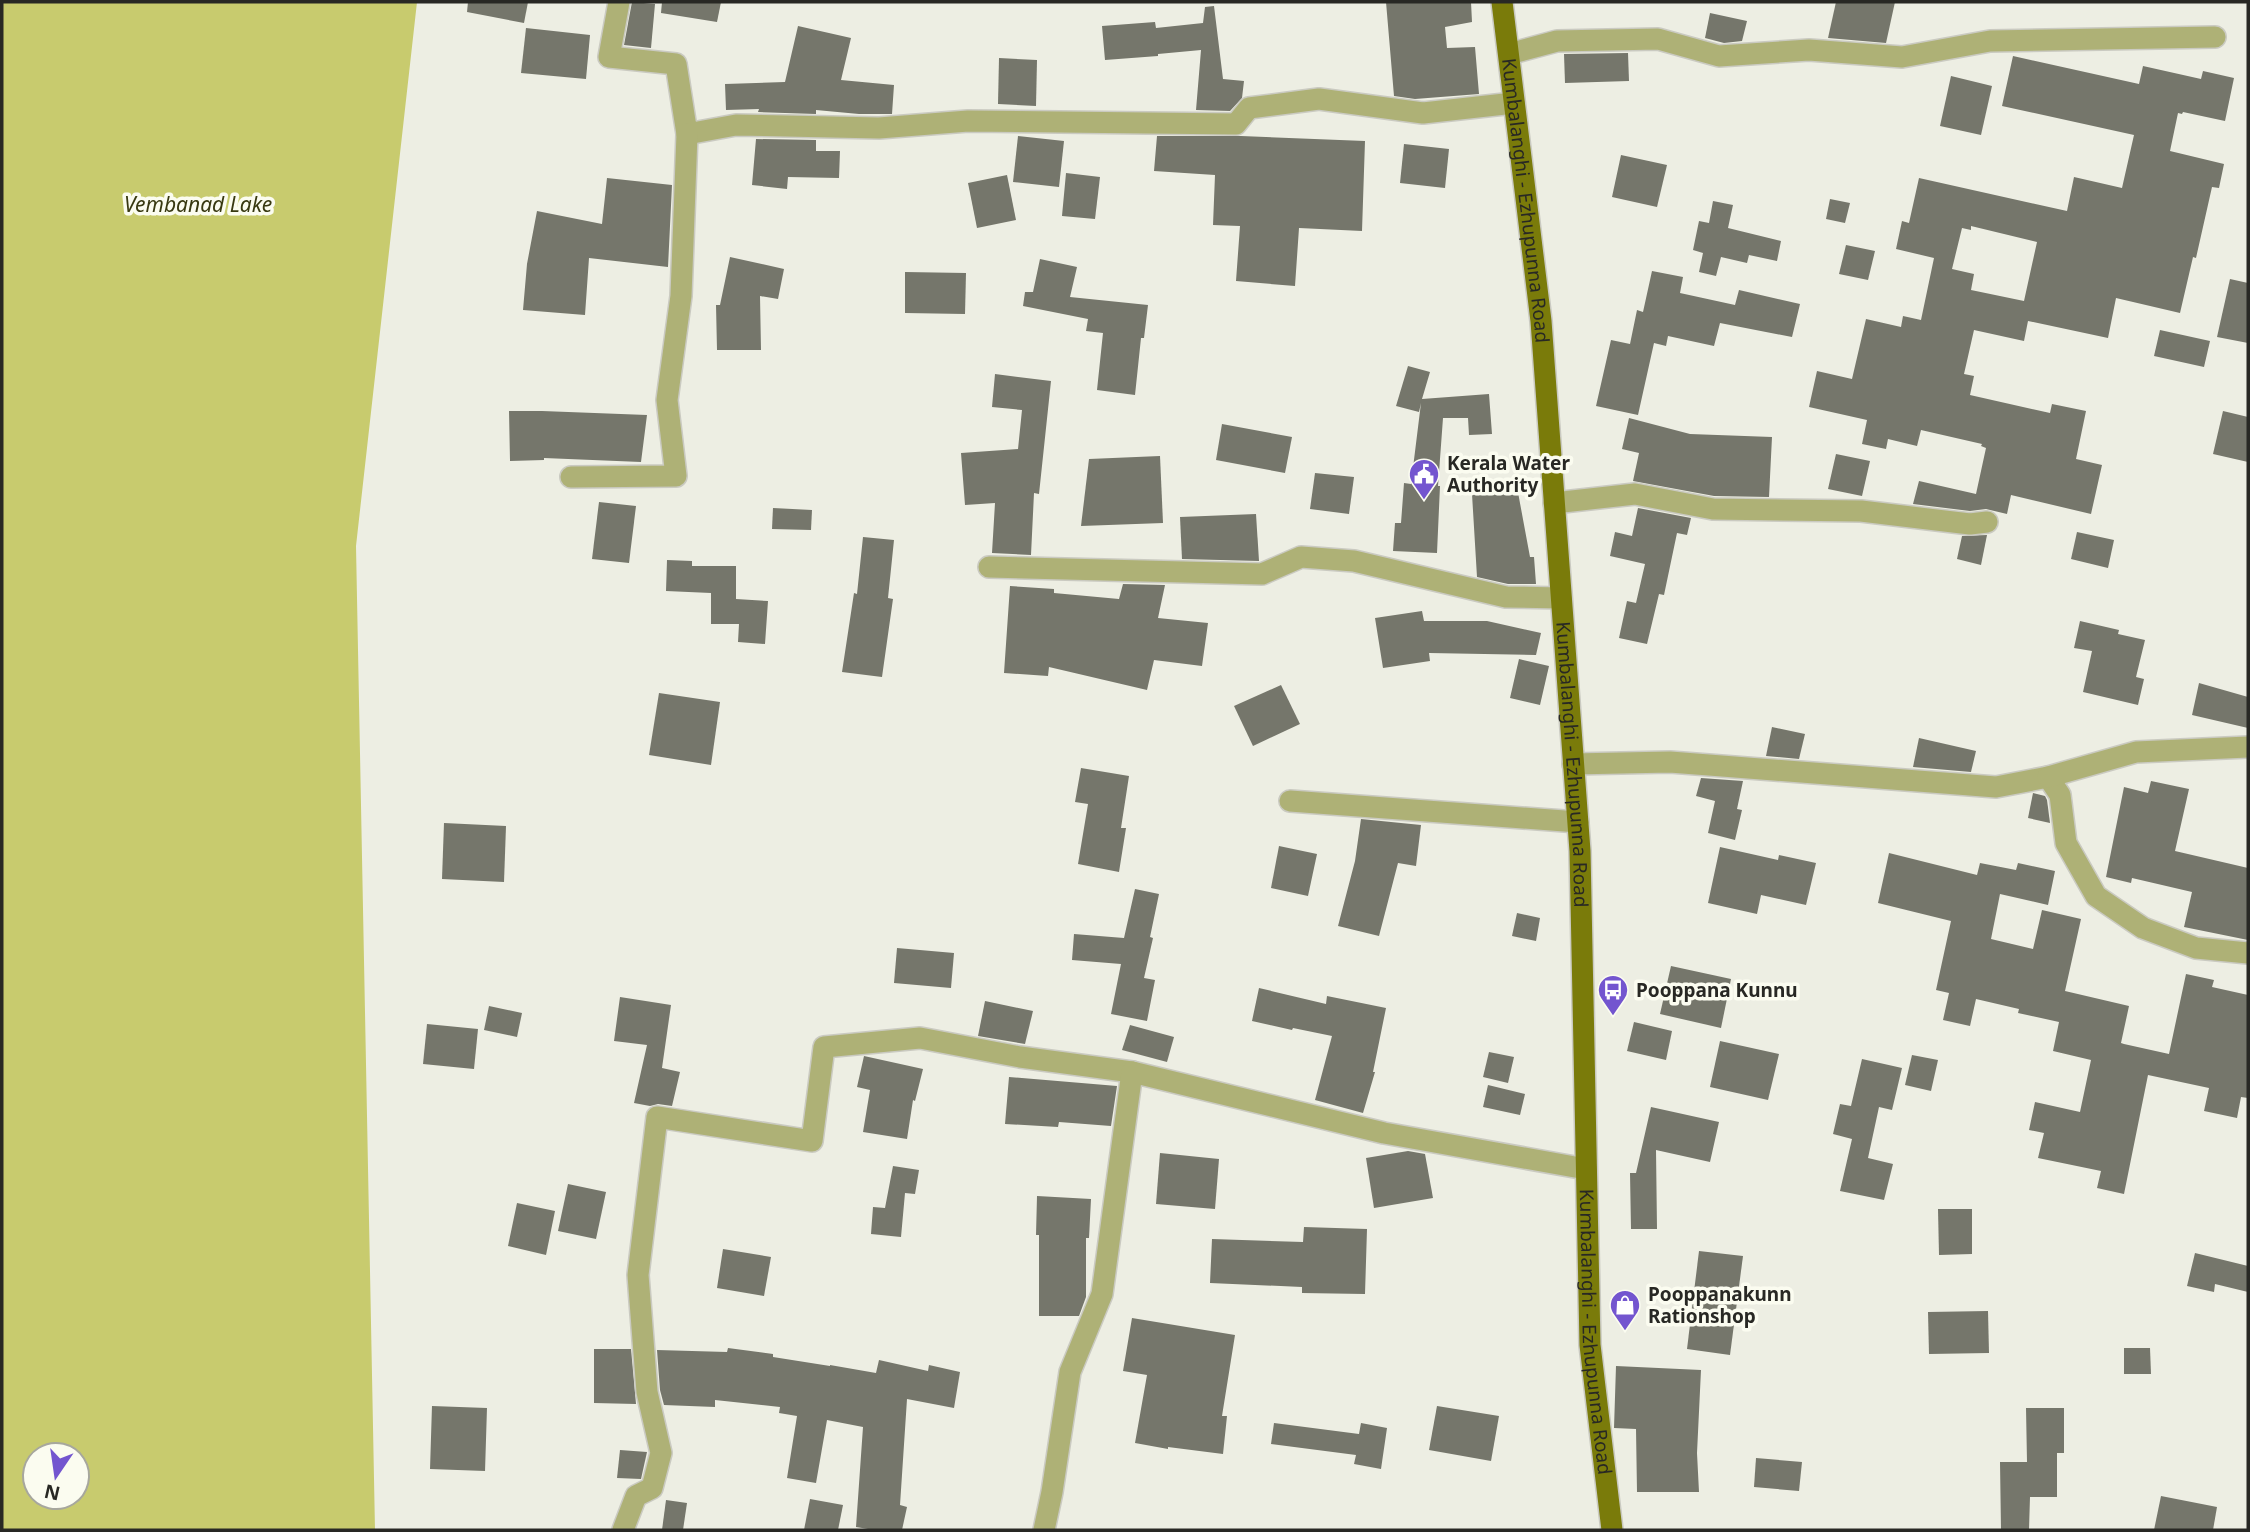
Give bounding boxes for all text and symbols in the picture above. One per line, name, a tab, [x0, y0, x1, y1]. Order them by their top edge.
street label: Kumbalanghi - Ezhupunna Road	[1496, 57, 1556, 344]
water label: Vembanad Lake	[124, 190, 272, 218]
place label: Kerala Water Authority	[1447, 450, 1570, 498]
public building icon: Kerala Water Authority	[1407, 457, 1441, 501]
street label: Kumbalanghi - Ezhupunna Road	[1550, 621, 1594, 908]
bus stop icon: Pooppana Kunnu	[1596, 973, 1630, 1017]
place label: Pooppana Kunnu	[1636, 977, 1798, 1003]
street label: Kumbalanghi - Ezhupunna Road	[1574, 1189, 1618, 1476]
place label: Pooppanakunn Rationshop	[1648, 1281, 1792, 1329]
shop icon: Pooppanakunn Rationshop	[1608, 1288, 1642, 1332]
north arrow	[21, 1441, 91, 1511]
text: N	[42, 1478, 63, 1507]

